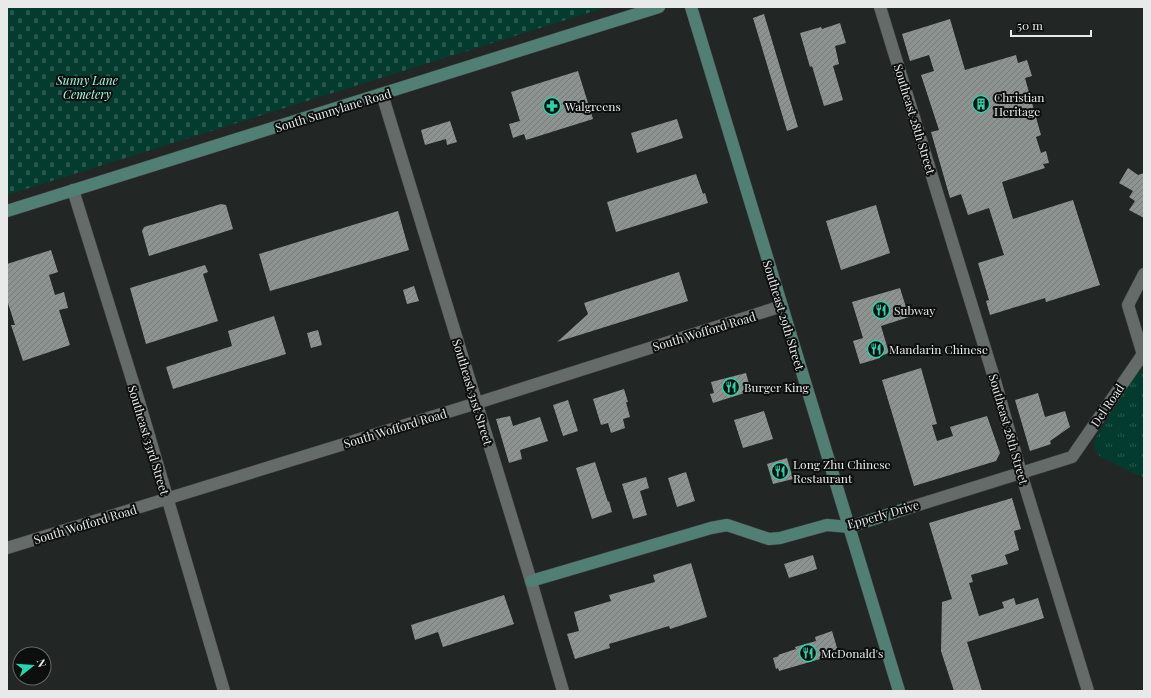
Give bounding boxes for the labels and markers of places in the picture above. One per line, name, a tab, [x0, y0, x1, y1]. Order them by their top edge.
place label: Christian Heritage	[994, 89, 1044, 119]
building icon: Christian Heritage	[971, 94, 991, 114]
pharmacy icon: Walgreens	[542, 96, 562, 116]
place label: Walgreens	[564, 98, 621, 114]
restaurant icon: Subway	[871, 300, 891, 320]
place label: Subway	[894, 302, 935, 318]
restaurant icon: Mandarin Chinese	[866, 339, 886, 359]
place label: Mandarin Chinese	[889, 341, 988, 357]
restaurant icon: Burger King	[721, 377, 741, 397]
place label: Burger King	[744, 379, 810, 395]
place label: Long Zhu Chinese Restaurant	[793, 456, 891, 486]
restaurant icon: Long Zhu Chinese Restaurant	[770, 461, 790, 481]
restaurant icon: McDonald's	[798, 643, 818, 663]
place label: McDonald's	[821, 645, 883, 661]

